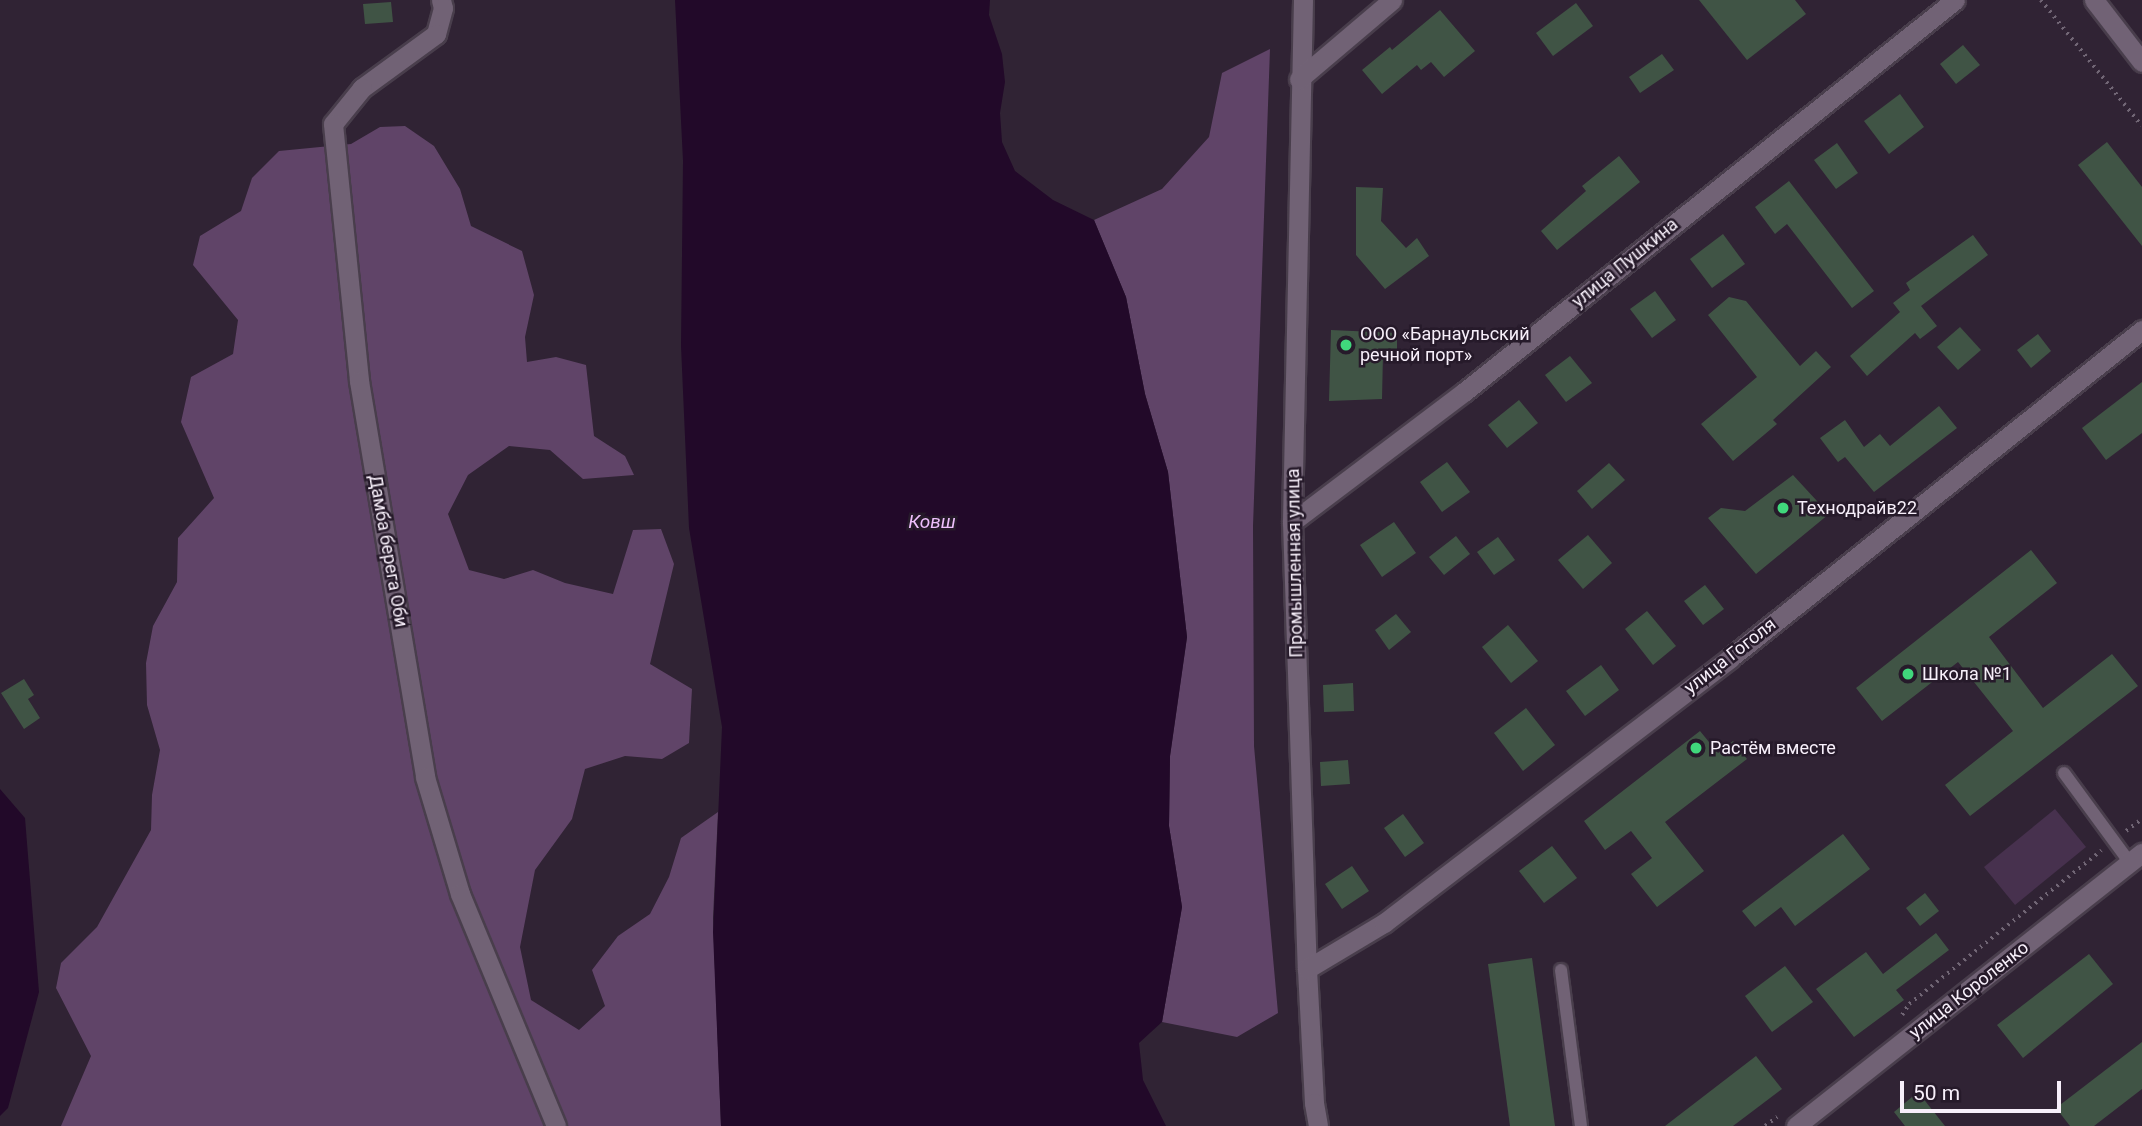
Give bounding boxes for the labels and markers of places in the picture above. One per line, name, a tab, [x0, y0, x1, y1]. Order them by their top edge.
place label: ООО «Барнаульский речной порт»	[1360, 324, 1530, 366]
marker: ООО «Барнаульский речной порт»	[1338, 337, 1354, 353]
place label: Технодрайв22	[1797, 497, 1917, 519]
marker: Технодрайв22	[1775, 500, 1791, 516]
place label: Школа №1	[1922, 663, 2012, 685]
marker: Школа №1	[1900, 666, 1916, 682]
place label: Растём вместе	[1710, 737, 1836, 759]
marker: Растём вместе	[1688, 740, 1704, 756]

